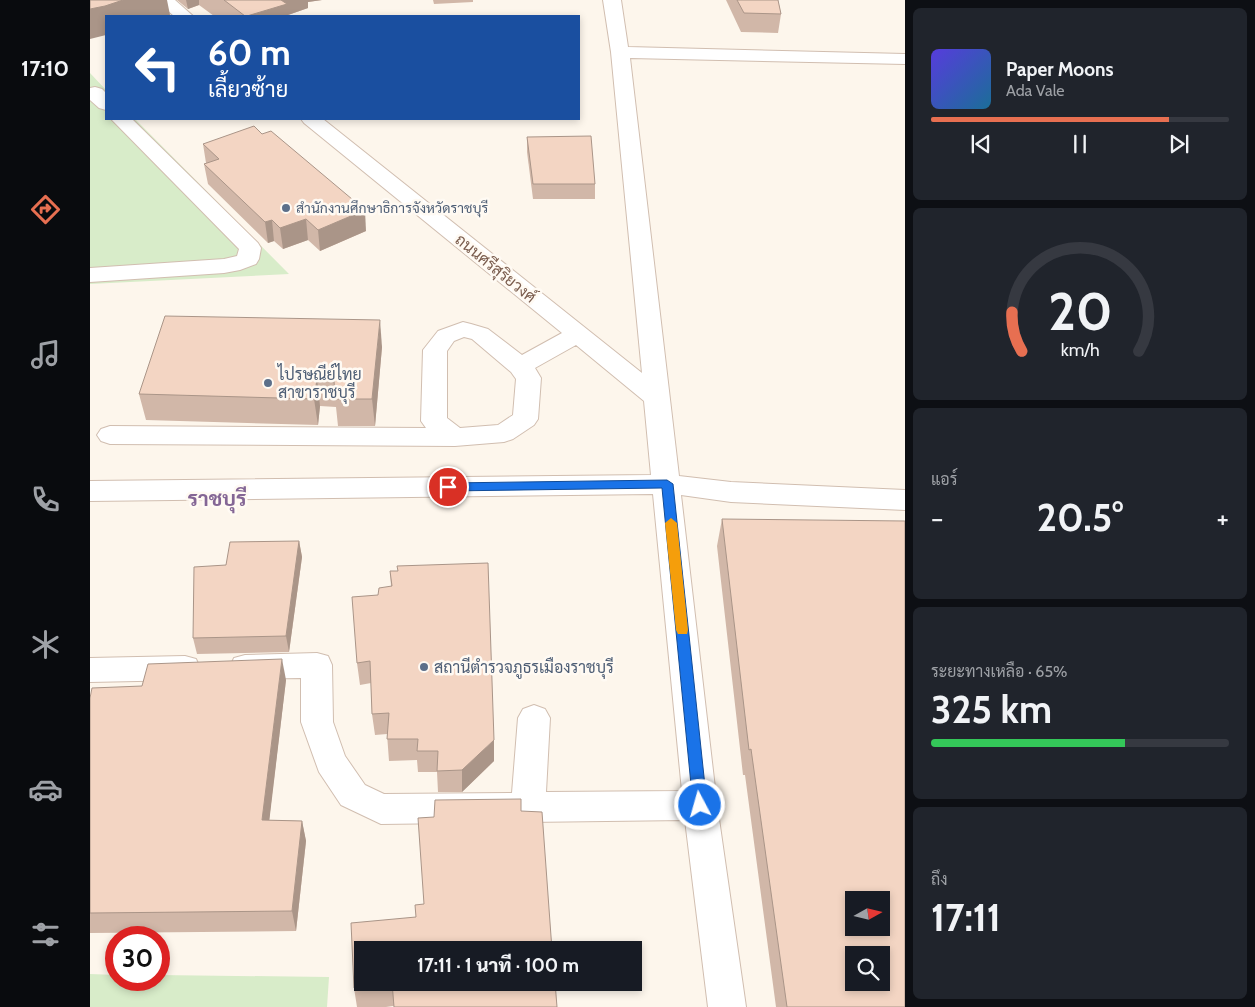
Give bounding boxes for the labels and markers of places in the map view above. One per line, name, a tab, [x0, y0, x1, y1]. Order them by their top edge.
place label: สำนักงานศึกษาธิการจังหวัดราชบุรี	[296, 199, 489, 218]
marker: สำนักงานศึกษาธิการจังหวัดราชบุรี	[280, 202, 292, 214]
place label: ไปรษณีย์ไทย สาขาราชบุรี	[276, 362, 362, 404]
marker: ไปรษณีย์ไทย สาขาราชบุรี	[262, 377, 274, 389]
pin	[427, 466, 469, 508]
place label: สถานีตำรวจภูธรเมืองราชบุรี	[434, 656, 614, 679]
marker: สถานีตำรวจภูธรเมืองราชบุรี	[418, 661, 430, 673]

